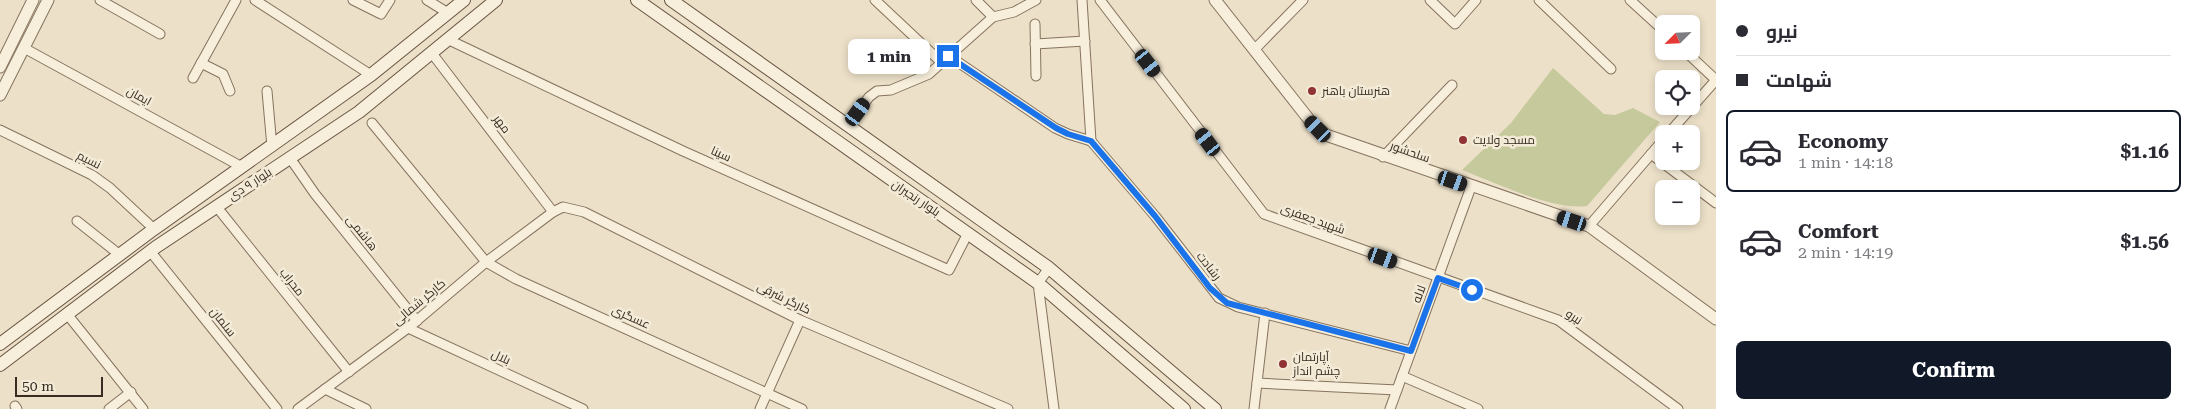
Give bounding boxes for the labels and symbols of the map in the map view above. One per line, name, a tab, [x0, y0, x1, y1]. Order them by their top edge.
north arrow	[1655, 15, 1700, 60]
callout: 1 min	[848, 38, 930, 74]
route end	[937, 45, 959, 67]
car	[1132, 47, 1163, 79]
street label: ایمان	[124, 84, 154, 108]
place label: هنرستان باهنر	[1321, 84, 1390, 98]
marker: هنرستان باهنر	[1306, 85, 1318, 97]
car	[843, 95, 872, 129]
street label: مهر	[490, 111, 513, 136]
car	[1302, 113, 1333, 145]
car	[1192, 126, 1223, 158]
place label: مسجد ولایت	[1473, 133, 1535, 147]
marker: مسجد ولایت	[1457, 134, 1469, 146]
street label: سلحشور	[1387, 138, 1432, 165]
street label: سینا	[709, 143, 733, 165]
street label: نسیم	[74, 148, 103, 173]
street label: بلوار ۹ دی	[226, 165, 274, 203]
car	[1436, 169, 1469, 193]
street label: بلوار رنجبران	[889, 177, 943, 219]
street label: شهید جعفری	[1279, 201, 1347, 237]
car	[1555, 209, 1588, 233]
street label: هاشمی	[343, 212, 381, 254]
car	[1366, 246, 1399, 270]
street label: رشادت	[1194, 249, 1224, 283]
street label: محراب	[277, 265, 307, 299]
street label: کارگر شمالی	[390, 276, 448, 328]
street label: کارگر شرقی	[755, 279, 813, 317]
route start	[1461, 279, 1483, 301]
street label: لاله	[1409, 283, 1429, 305]
street label: عسگری	[610, 302, 652, 332]
street label: سلمان	[207, 305, 239, 339]
street label: نیرو	[1563, 306, 1585, 328]
street label: بلال	[489, 347, 513, 367]
place label: آپارتمان چشم انداز	[1292, 350, 1340, 380]
marker: آپارتمان چشم انداز	[1277, 358, 1289, 370]
scale bar	[15, 374, 102, 397]

